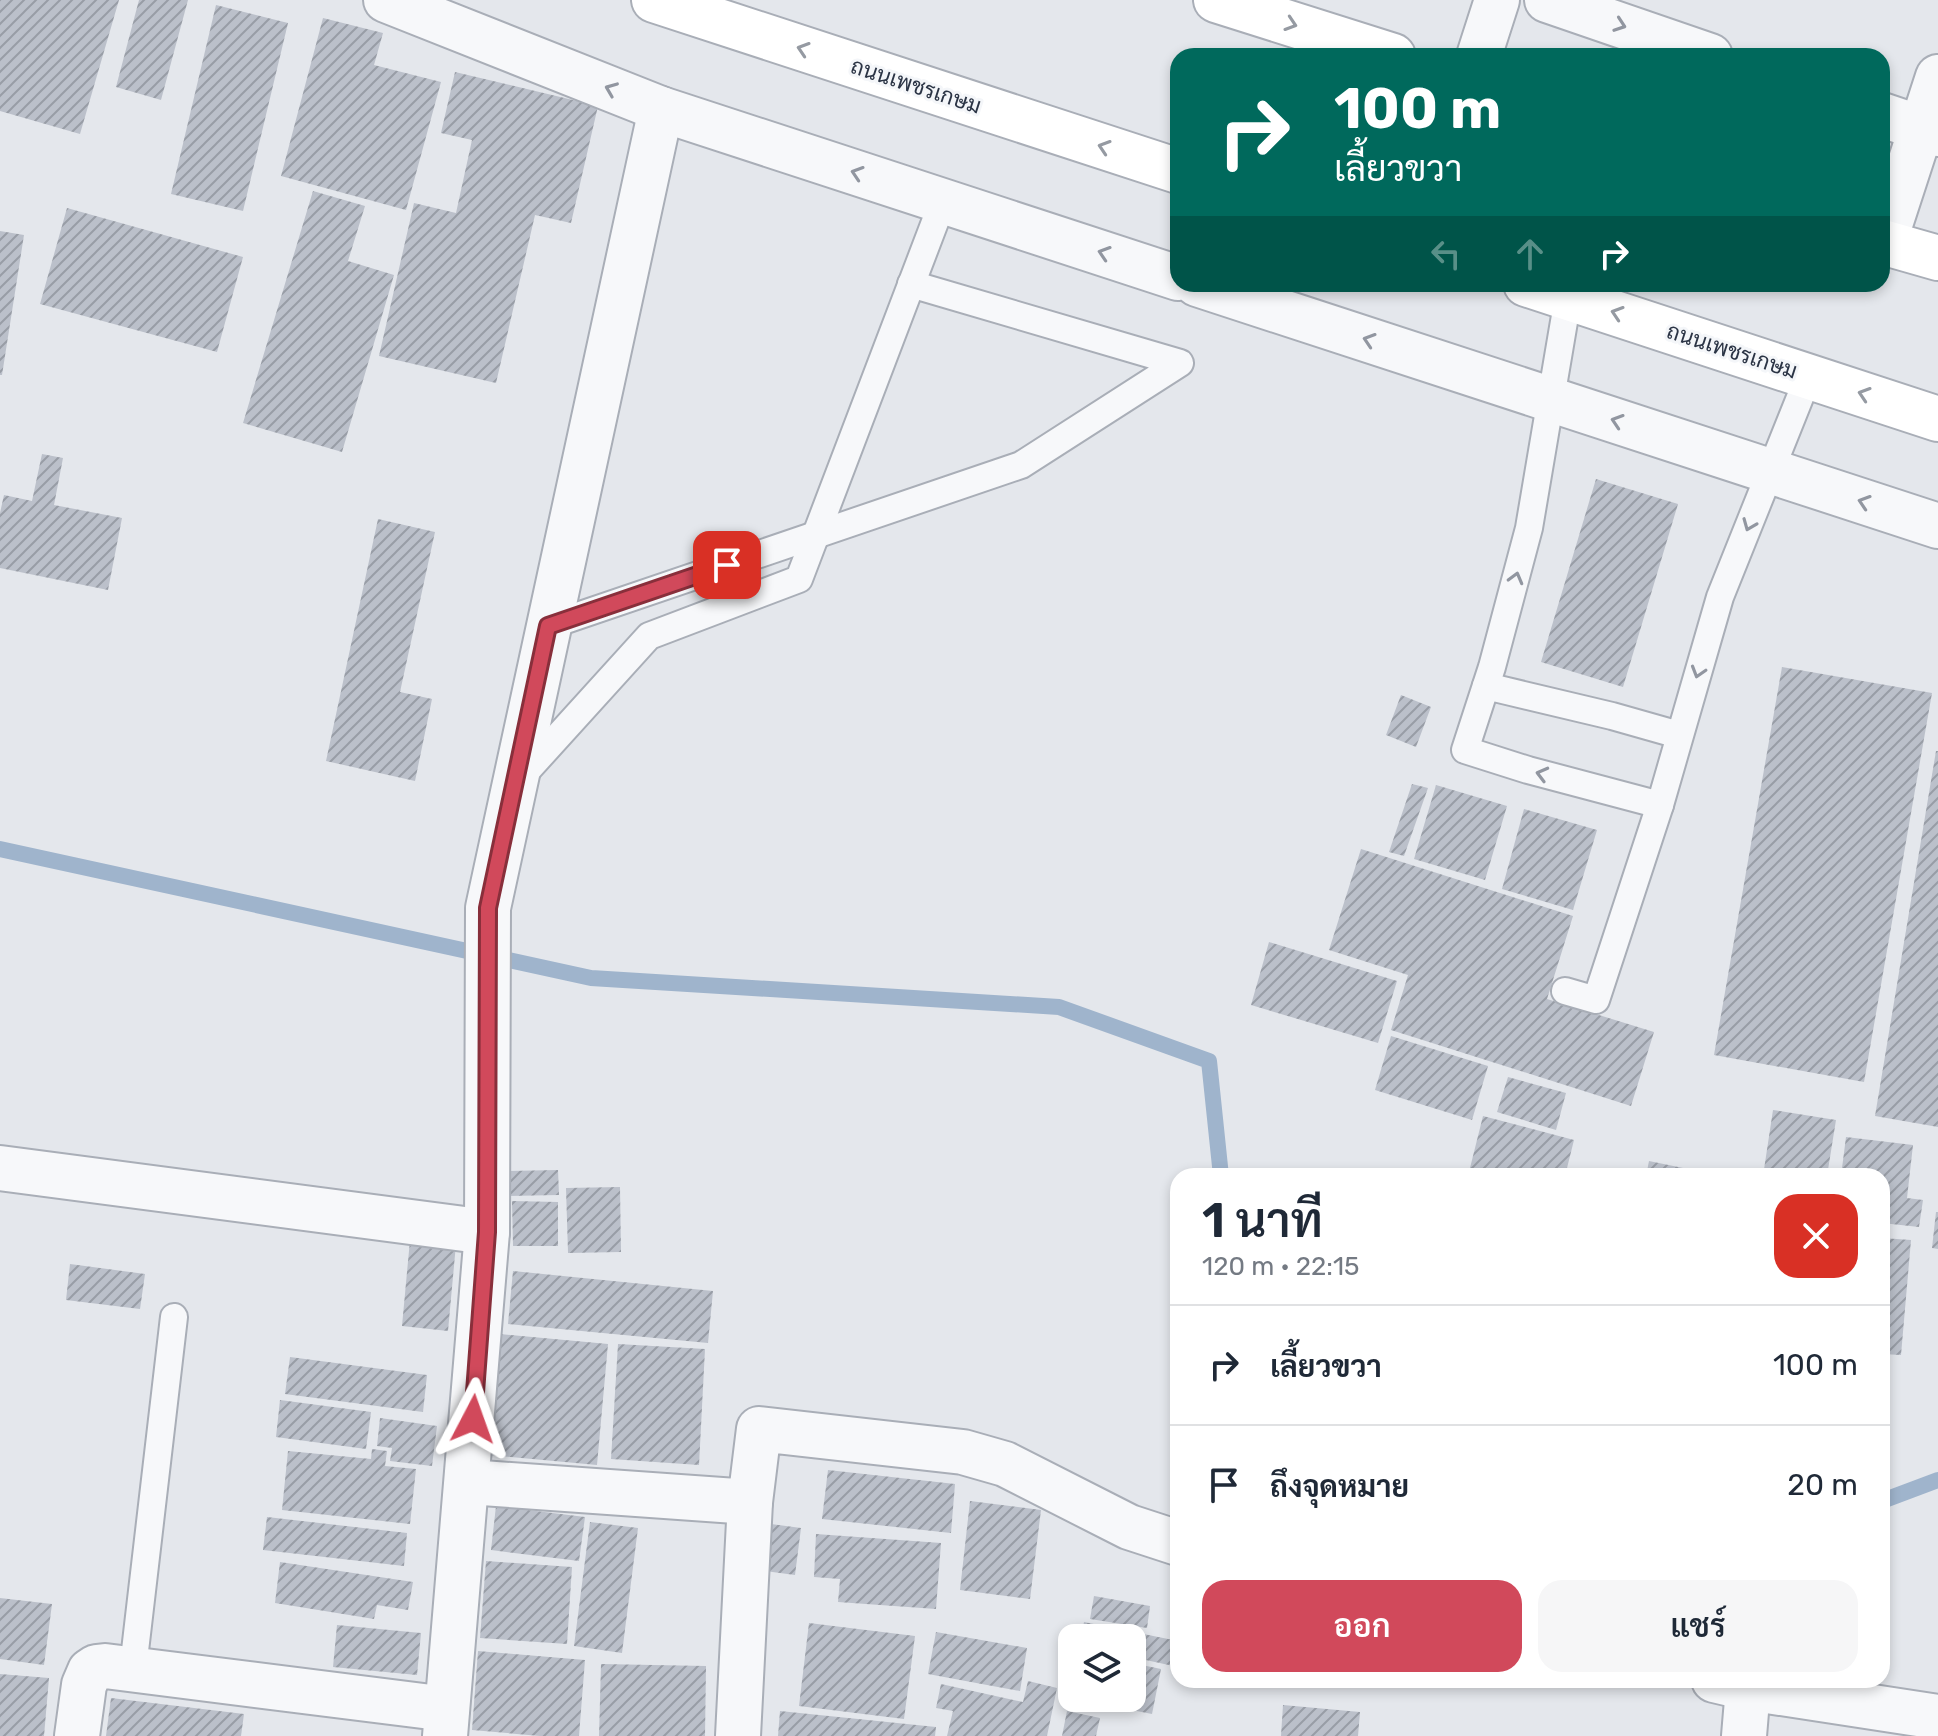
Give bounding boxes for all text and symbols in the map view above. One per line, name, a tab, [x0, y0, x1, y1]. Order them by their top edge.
one-way arrow	[1283, 14, 1297, 30]
one-way arrow	[1613, 16, 1627, 32]
one-way arrow	[797, 43, 811, 59]
street label: ถนนเพชรเกษม	[847, 52, 985, 120]
text: 100 m	[1334, 76, 1501, 142]
icon: right	[1202, 80, 1306, 184]
one-way arrow	[605, 82, 619, 99]
one-way arrow	[1097, 140, 1111, 156]
text: เลี้ยวขวา	[1334, 147, 1462, 190]
one-way arrow	[850, 166, 864, 182]
icon: left	[1424, 232, 1468, 276]
icon: ahead	[1508, 232, 1552, 276]
icon: right	[1592, 232, 1636, 276]
one-way arrow	[1098, 247, 1112, 263]
one-way arrow	[1611, 307, 1625, 323]
street label: ถนนเพชรเกษม	[1663, 317, 1801, 385]
one-way arrow	[1363, 334, 1377, 350]
one-way arrow	[1858, 388, 1872, 404]
one-way arrow	[1610, 414, 1624, 430]
one-way arrow	[1858, 495, 1872, 511]
one-way arrow	[1742, 517, 1758, 532]
pin	[693, 531, 761, 599]
icon: arrive	[705, 543, 749, 587]
one-way arrow	[1506, 572, 1523, 586]
one-way arrow	[1691, 665, 1707, 679]
one-way arrow	[1536, 766, 1550, 783]
text: 1 นาที	[1202, 1192, 1323, 1249]
button: close	[1774, 1194, 1858, 1278]
text: 120 m · 22:15	[1202, 1251, 1359, 1282]
icon: right	[1202, 1343, 1246, 1387]
text: 100 m	[1773, 1347, 1858, 1383]
text: เลี้ยวขวา	[1270, 1349, 1382, 1385]
position arrow	[431, 1377, 515, 1461]
icon: arrive	[1202, 1463, 1246, 1507]
text: 20 m	[1787, 1467, 1858, 1503]
text: ถึงจุดหมาย	[1270, 1469, 1409, 1505]
button: ออก	[1202, 1580, 1522, 1672]
button: แชร์	[1538, 1580, 1858, 1672]
map controls	[1058, 1624, 1146, 1712]
button: layers	[1058, 1624, 1146, 1712]

